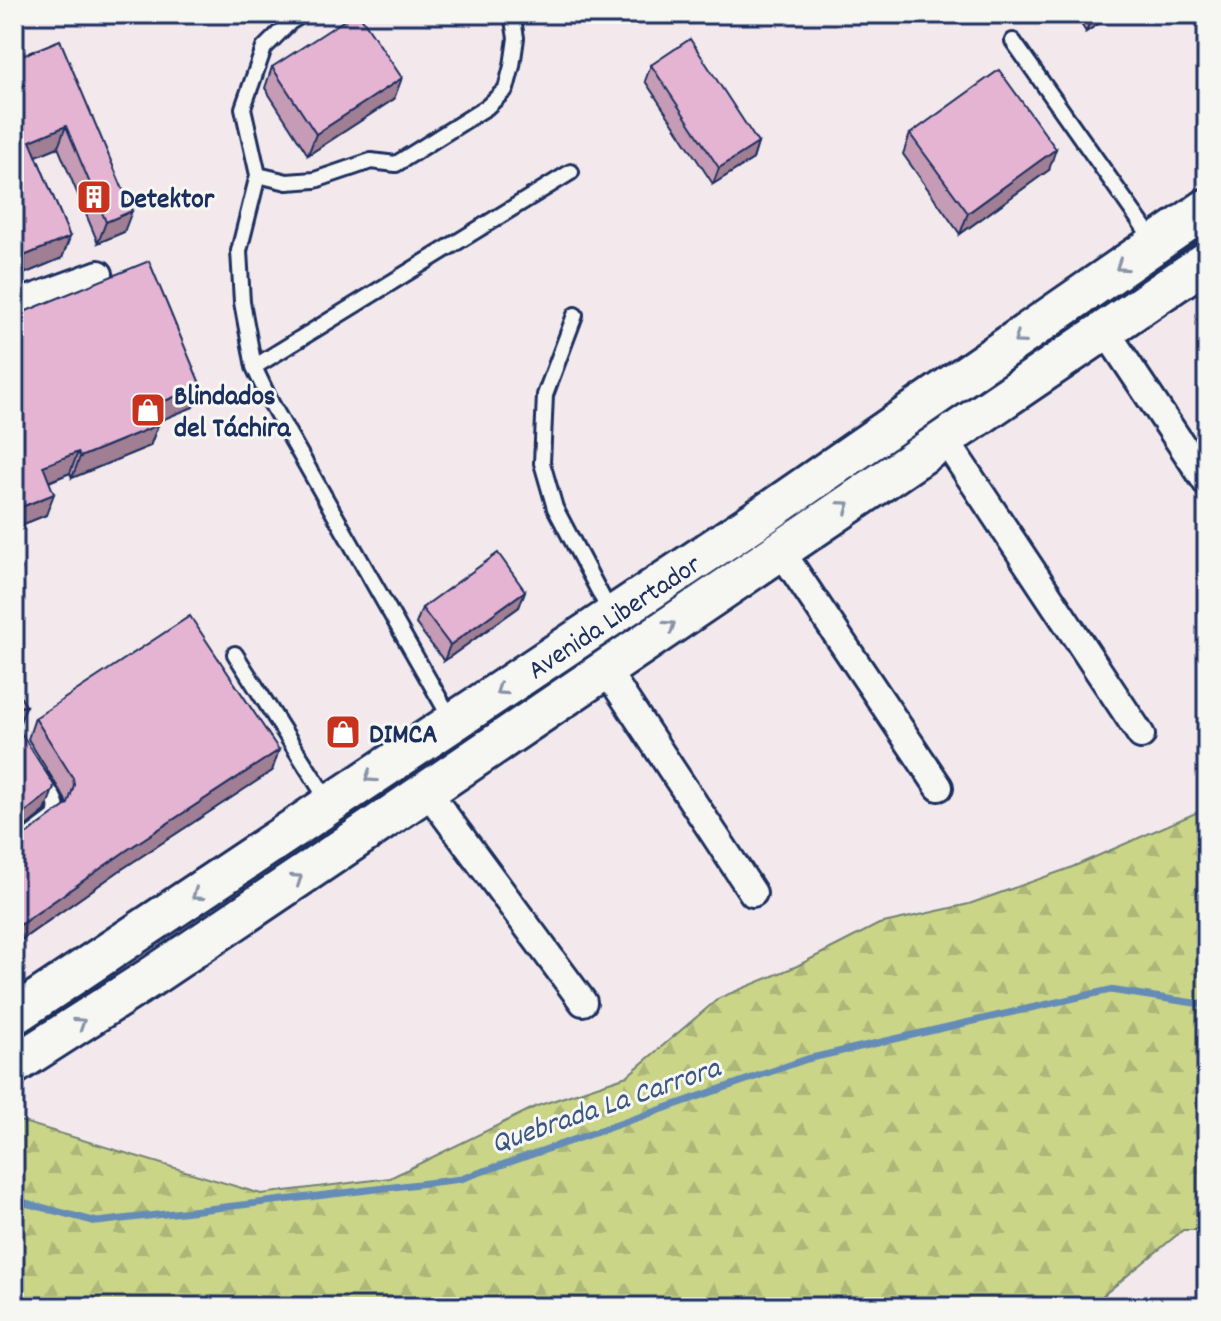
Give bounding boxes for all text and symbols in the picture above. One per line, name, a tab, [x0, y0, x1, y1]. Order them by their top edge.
building icon: Detektor	[75, 178, 113, 216]
place label: Detektor	[120, 182, 215, 222]
one-way arrow	[1116, 256, 1130, 271]
one-way arrow	[1013, 329, 1027, 343]
place label: Blindados del Táchira	[174, 379, 291, 451]
shop icon: Blindados del Táchira	[129, 391, 167, 429]
one-way arrow	[836, 501, 850, 516]
street label: Avenida Libertador	[521, 547, 711, 692]
one-way arrow	[661, 621, 676, 636]
one-way arrow	[495, 680, 510, 695]
shop icon: DIMCA	[324, 713, 362, 751]
place label: DIMCA	[369, 717, 438, 757]
one-way arrow	[364, 767, 378, 782]
one-way arrow	[288, 874, 302, 889]
one-way arrow	[191, 885, 205, 900]
one-way arrow	[71, 1017, 86, 1032]
water label: Quebrada La Carrora	[486, 1048, 729, 1168]

